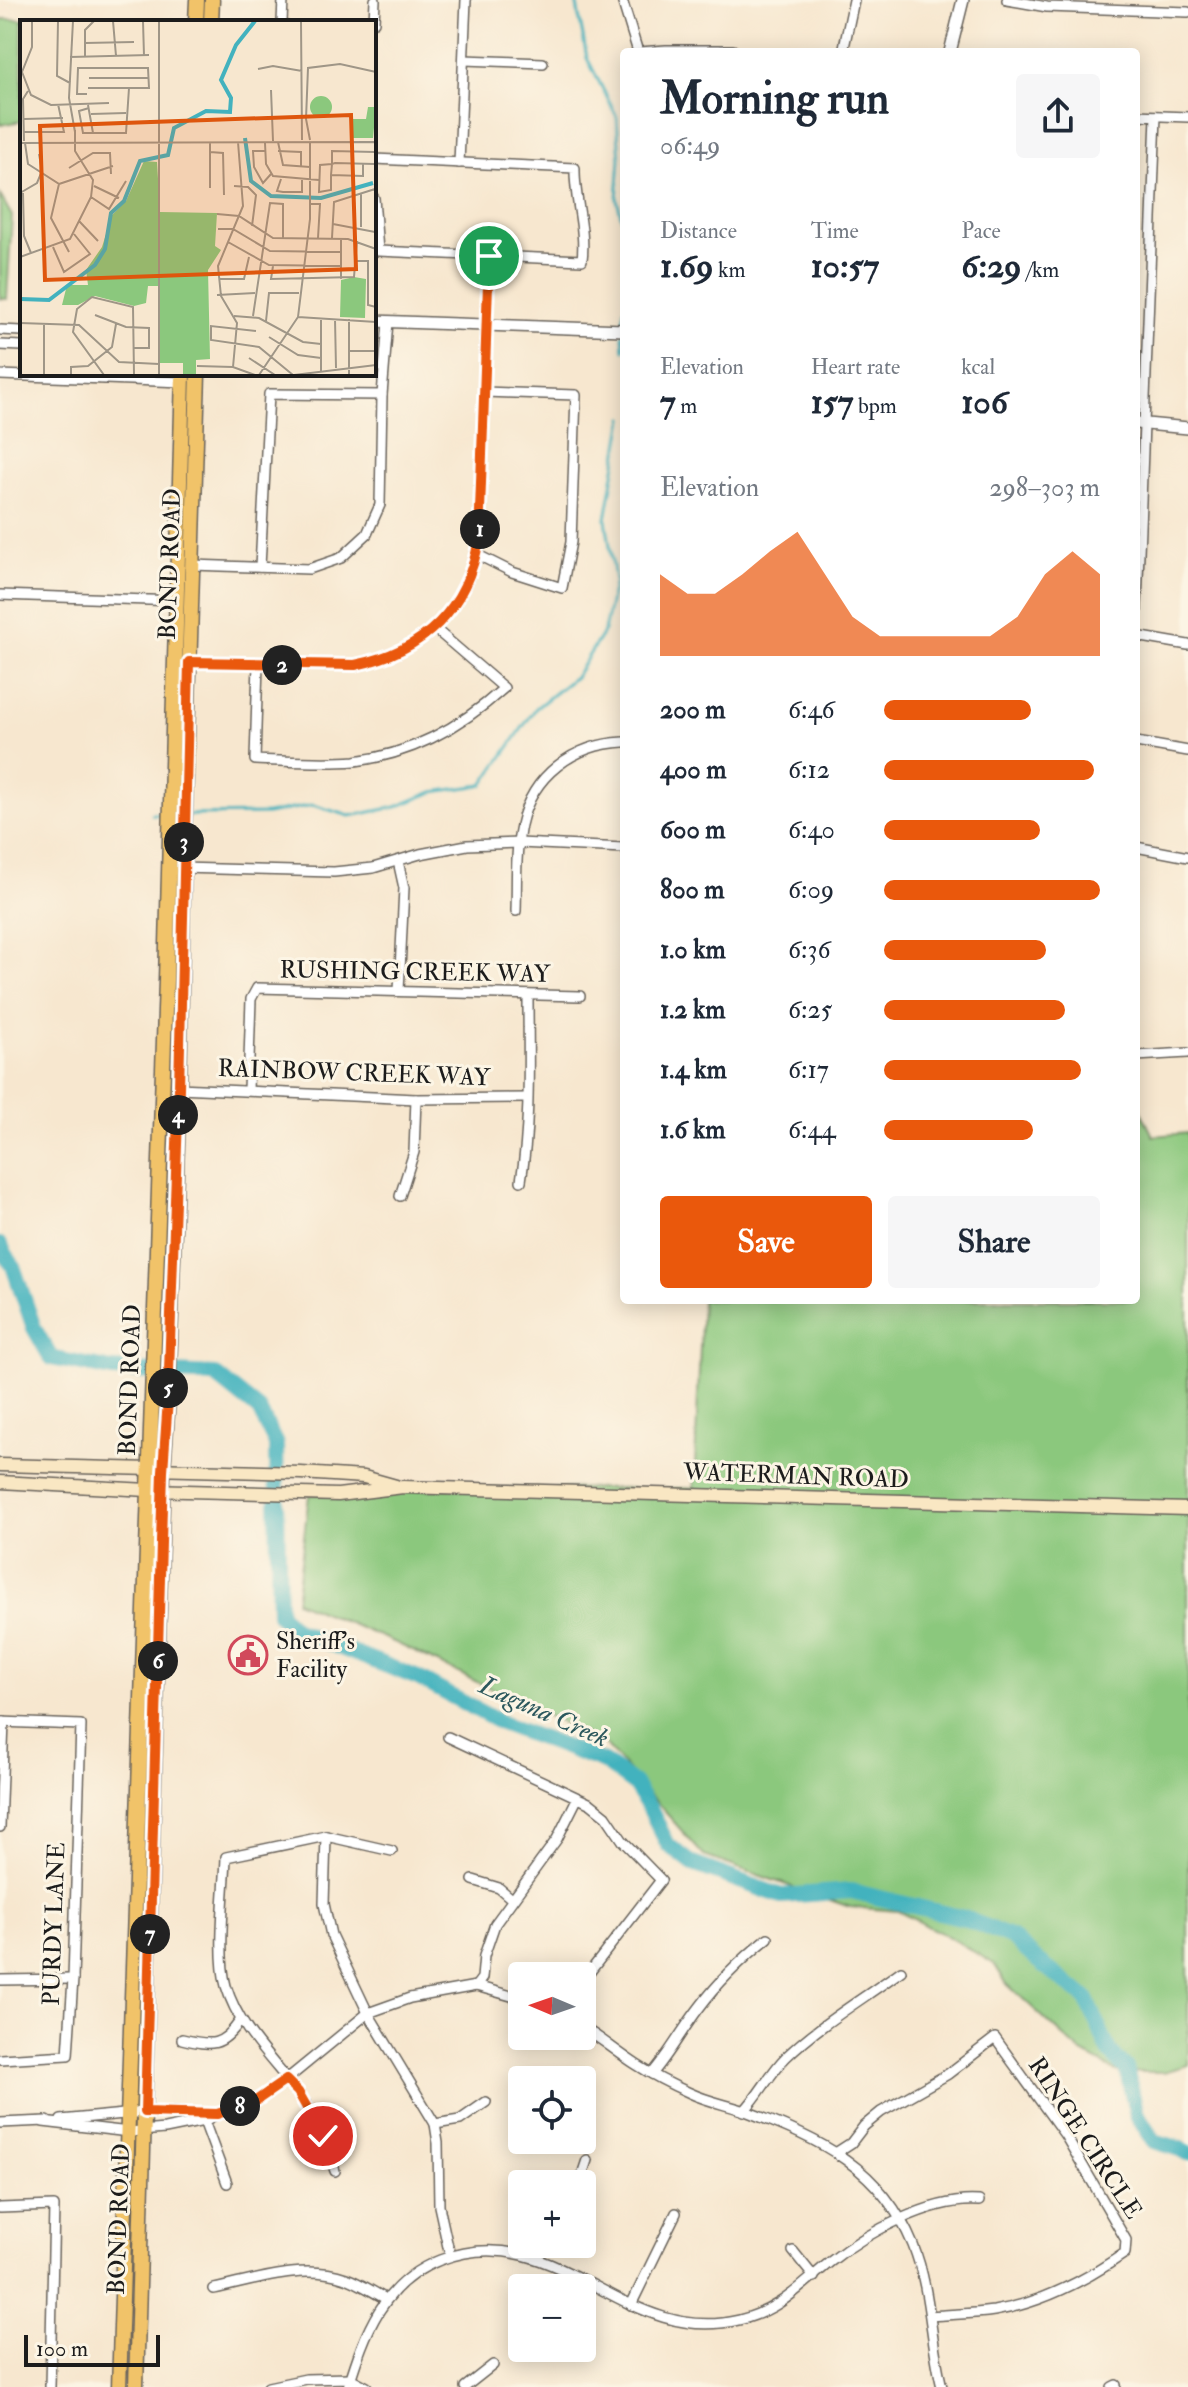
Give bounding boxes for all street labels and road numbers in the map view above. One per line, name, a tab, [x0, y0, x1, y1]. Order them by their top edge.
street label: BOND ROAD	[152, 488, 188, 640]
street label: RUSHING CREEK WAY	[279, 954, 551, 990]
street label: RAINBOW CREEK WAY	[217, 1053, 491, 1093]
street label: BOND ROAD	[112, 1304, 148, 1456]
street label: WATERMAN ROAD	[682, 1457, 909, 1495]
street label: PURDY LANE	[36, 1842, 72, 2006]
street label: RINGE CIRCLE	[1021, 2051, 1149, 2225]
street label: BOND ROAD	[101, 2143, 137, 2295]

